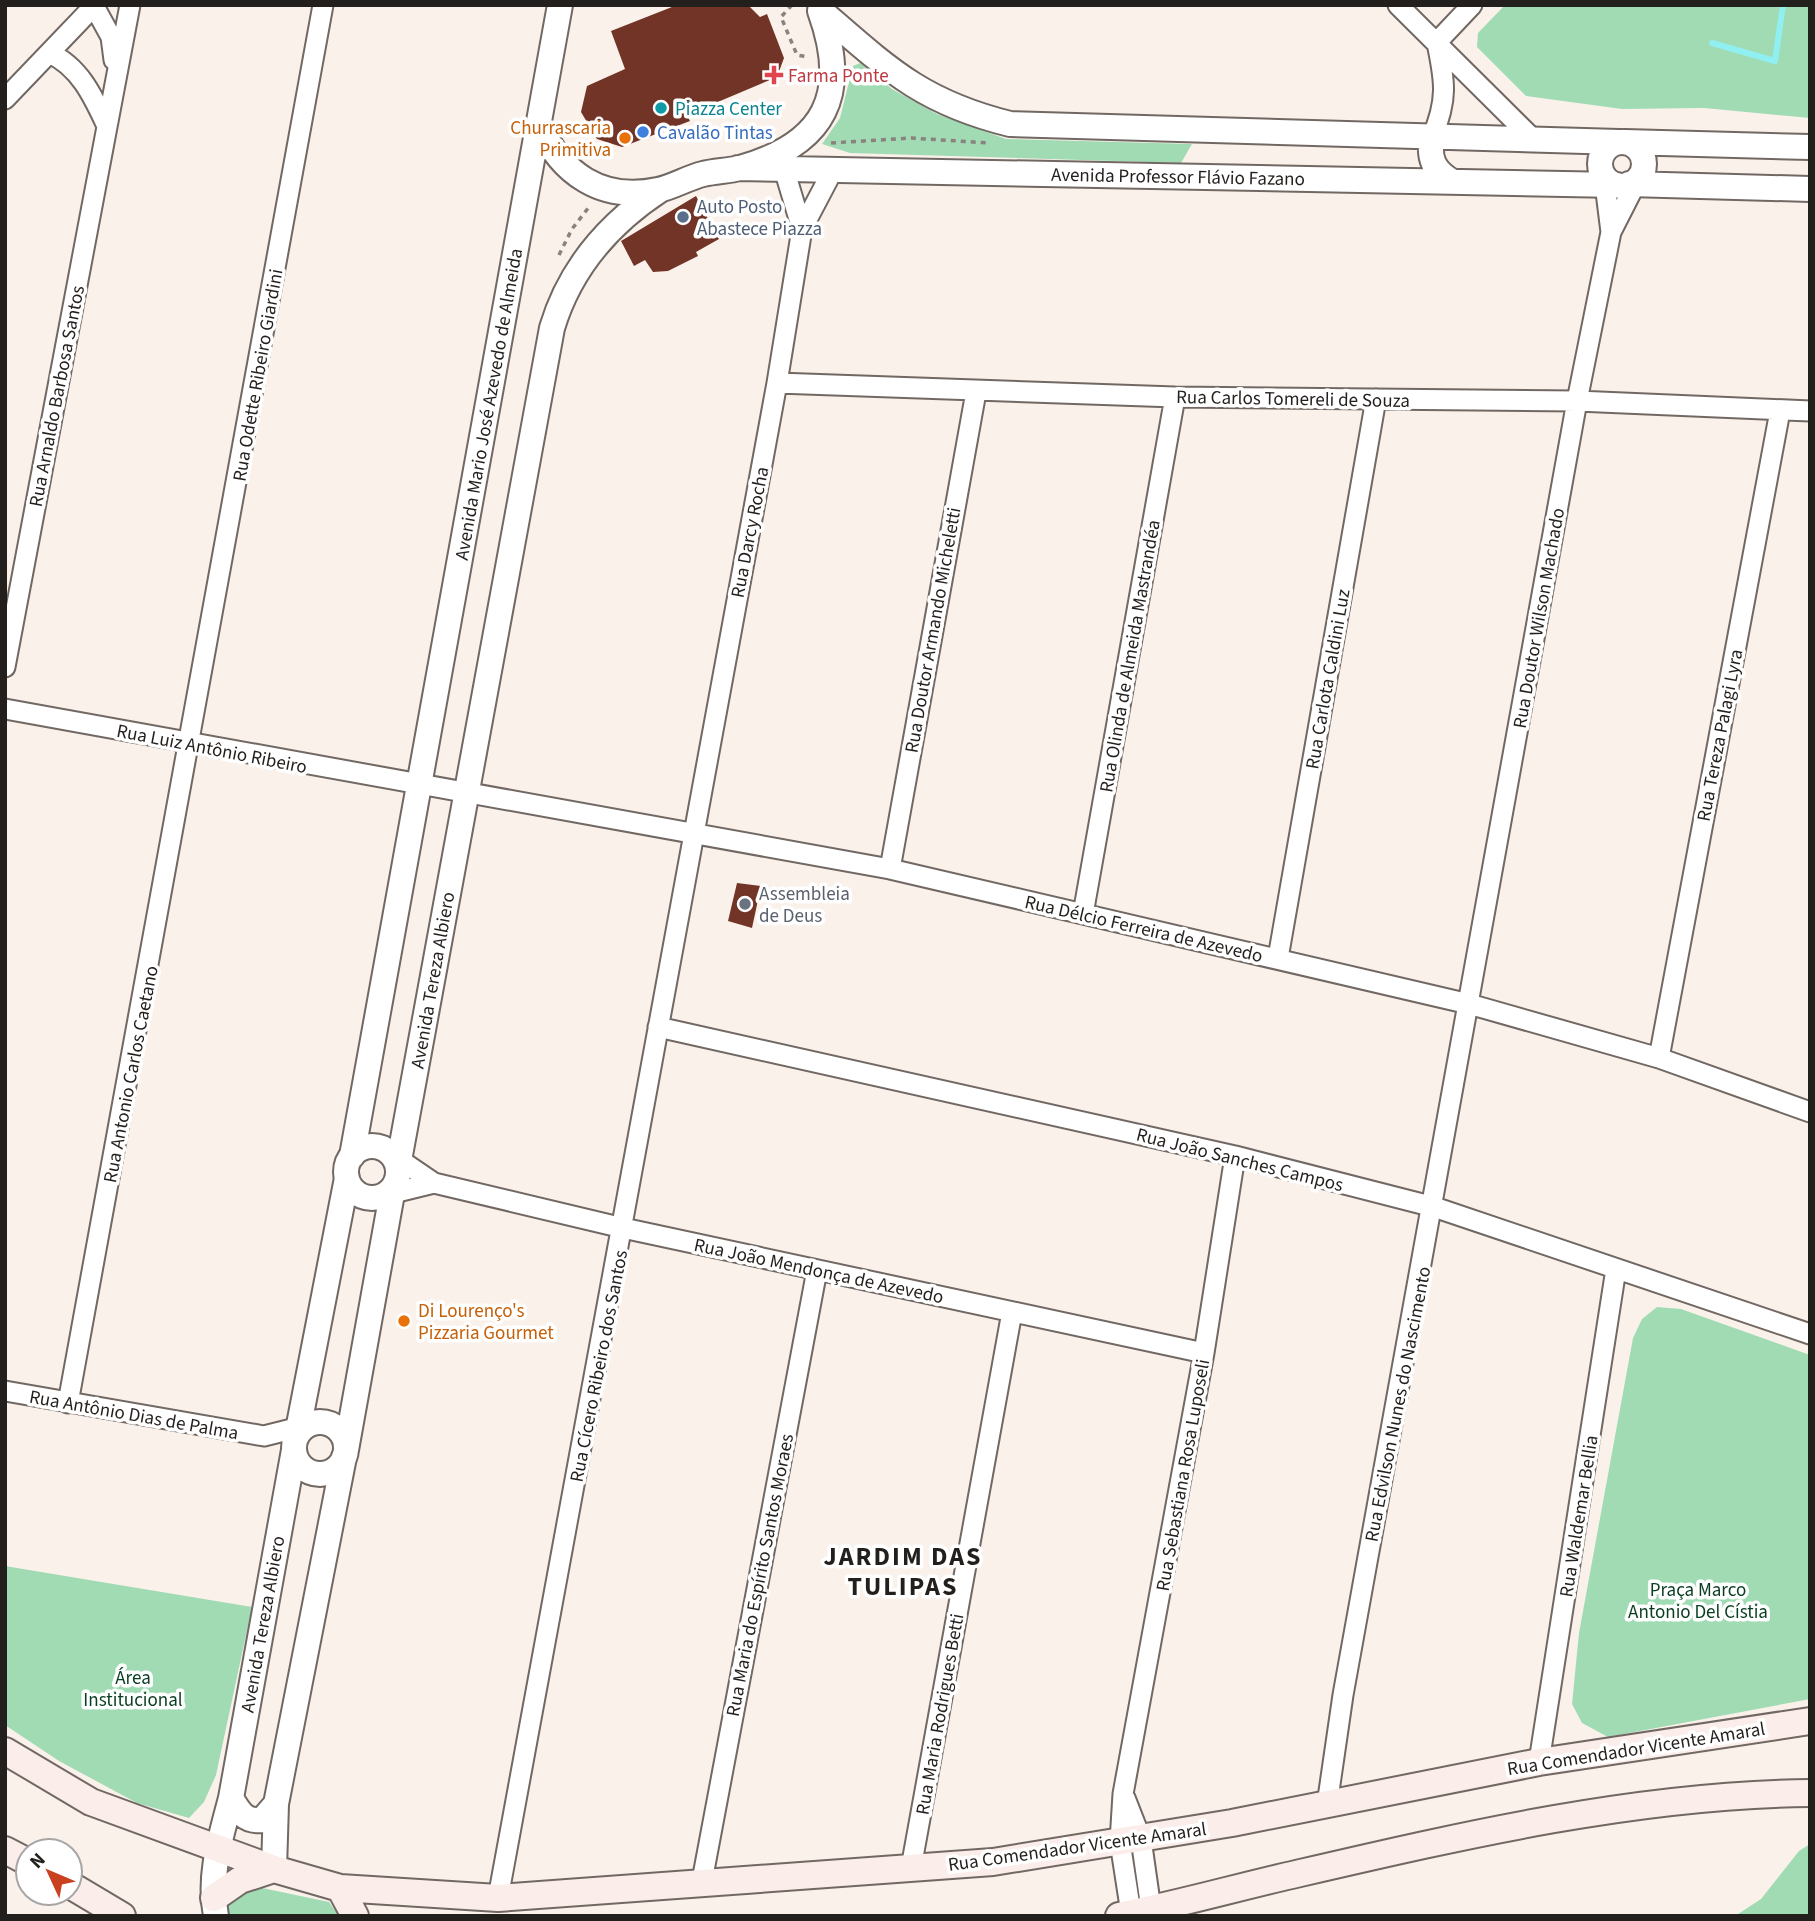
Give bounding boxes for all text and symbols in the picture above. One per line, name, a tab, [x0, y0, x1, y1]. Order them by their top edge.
place label: Farma Ponte	[788, 63, 889, 90]
marker: Farma Ponte	[766, 67, 782, 83]
place label: Piazza Center	[675, 96, 782, 123]
marker: Piazza Center	[653, 100, 669, 116]
place label: Churrascaria Primitiva	[510, 115, 611, 164]
place label: Cavalão Tintas	[657, 120, 773, 147]
marker: Cavalão Tintas	[635, 124, 651, 140]
marker: Churrascaria Primitiva	[617, 130, 633, 146]
street label: Avenida Professor Flávio Fazano	[1051, 162, 1305, 193]
place label: Auto Posto Abastece Piazza	[697, 194, 822, 243]
marker: Auto Posto Abastece Piazza	[675, 209, 691, 225]
street label: Avenida Mario José Azevedo de Almeida	[449, 246, 530, 562]
street label: Rua Odette Ribeiro Giardini	[226, 267, 290, 484]
street label: Rua Arnaldo Barbosa Santos	[23, 283, 92, 509]
street label: Rua Carlos Tomereli de Souza	[1176, 384, 1410, 415]
street label: Rua Darcy Rocha	[725, 464, 776, 600]
street label: Rua Doutor Armando Micheletti	[899, 505, 968, 755]
street label: Rua Doutor Wilson Machado	[1507, 506, 1572, 731]
street label: Rua Olinda de Almeida Mastrandéa	[1093, 518, 1168, 795]
street label: Rua Carlota Caldini Luz	[1299, 587, 1358, 771]
street label: Rua Tereza Palagi Lyra	[1691, 647, 1750, 824]
street label: Rua Luiz Antônio Ribeiro	[114, 718, 309, 781]
place label: Assembleia de Deus	[759, 881, 850, 930]
street label: Rua Délcio Ferreira de Azevedo	[1022, 889, 1265, 970]
street label: Avenida Tereza Albiero	[405, 890, 462, 1071]
marker: Assembleia de Deus	[737, 896, 753, 912]
street label: Rua Antonio Carlos Caetano	[97, 963, 166, 1185]
street label: Rua João Sanches Campos	[1133, 1122, 1346, 1199]
street label: Rua João Mendonça de Azevedo	[691, 1232, 946, 1311]
street label: Rua Cícero Ribeiro dos Santos	[564, 1248, 635, 1485]
street label: Rua Edvilson Nunes do Nascimento	[1359, 1264, 1438, 1544]
place label: Di Lourenço's Pizzaria Gourmet	[418, 1298, 554, 1347]
marker: Di Lourenço's Pizzaria Gourmet	[396, 1313, 412, 1329]
street label: Rua Sebastiana Rosa Luposeli	[1150, 1357, 1217, 1593]
street label: Rua Antônio Dias de Palma	[27, 1384, 240, 1447]
street label: Rua Maria do Espírito Santos Moraes	[720, 1432, 801, 1719]
street label: Rua Waldemar Bellia	[1553, 1433, 1606, 1599]
street label: Avenida Tereza Albiero	[235, 1534, 292, 1715]
district label: JARDIM DAS TULIPAS	[823, 1538, 983, 1605]
park label: Praça Marco Antonio Del Cístia	[1628, 1577, 1768, 1626]
street label: Rua Maria Rodrigues Betti	[909, 1611, 971, 1817]
park label: Área Institucional	[83, 1665, 183, 1714]
street label: Rua Comendador Vicente Amaral	[1505, 1716, 1767, 1783]
street label: Rua Comendador Vicente Amaral	[946, 1816, 1208, 1879]
north arrow	[14, 1837, 84, 1907]
text: N	[24, 1847, 52, 1875]

